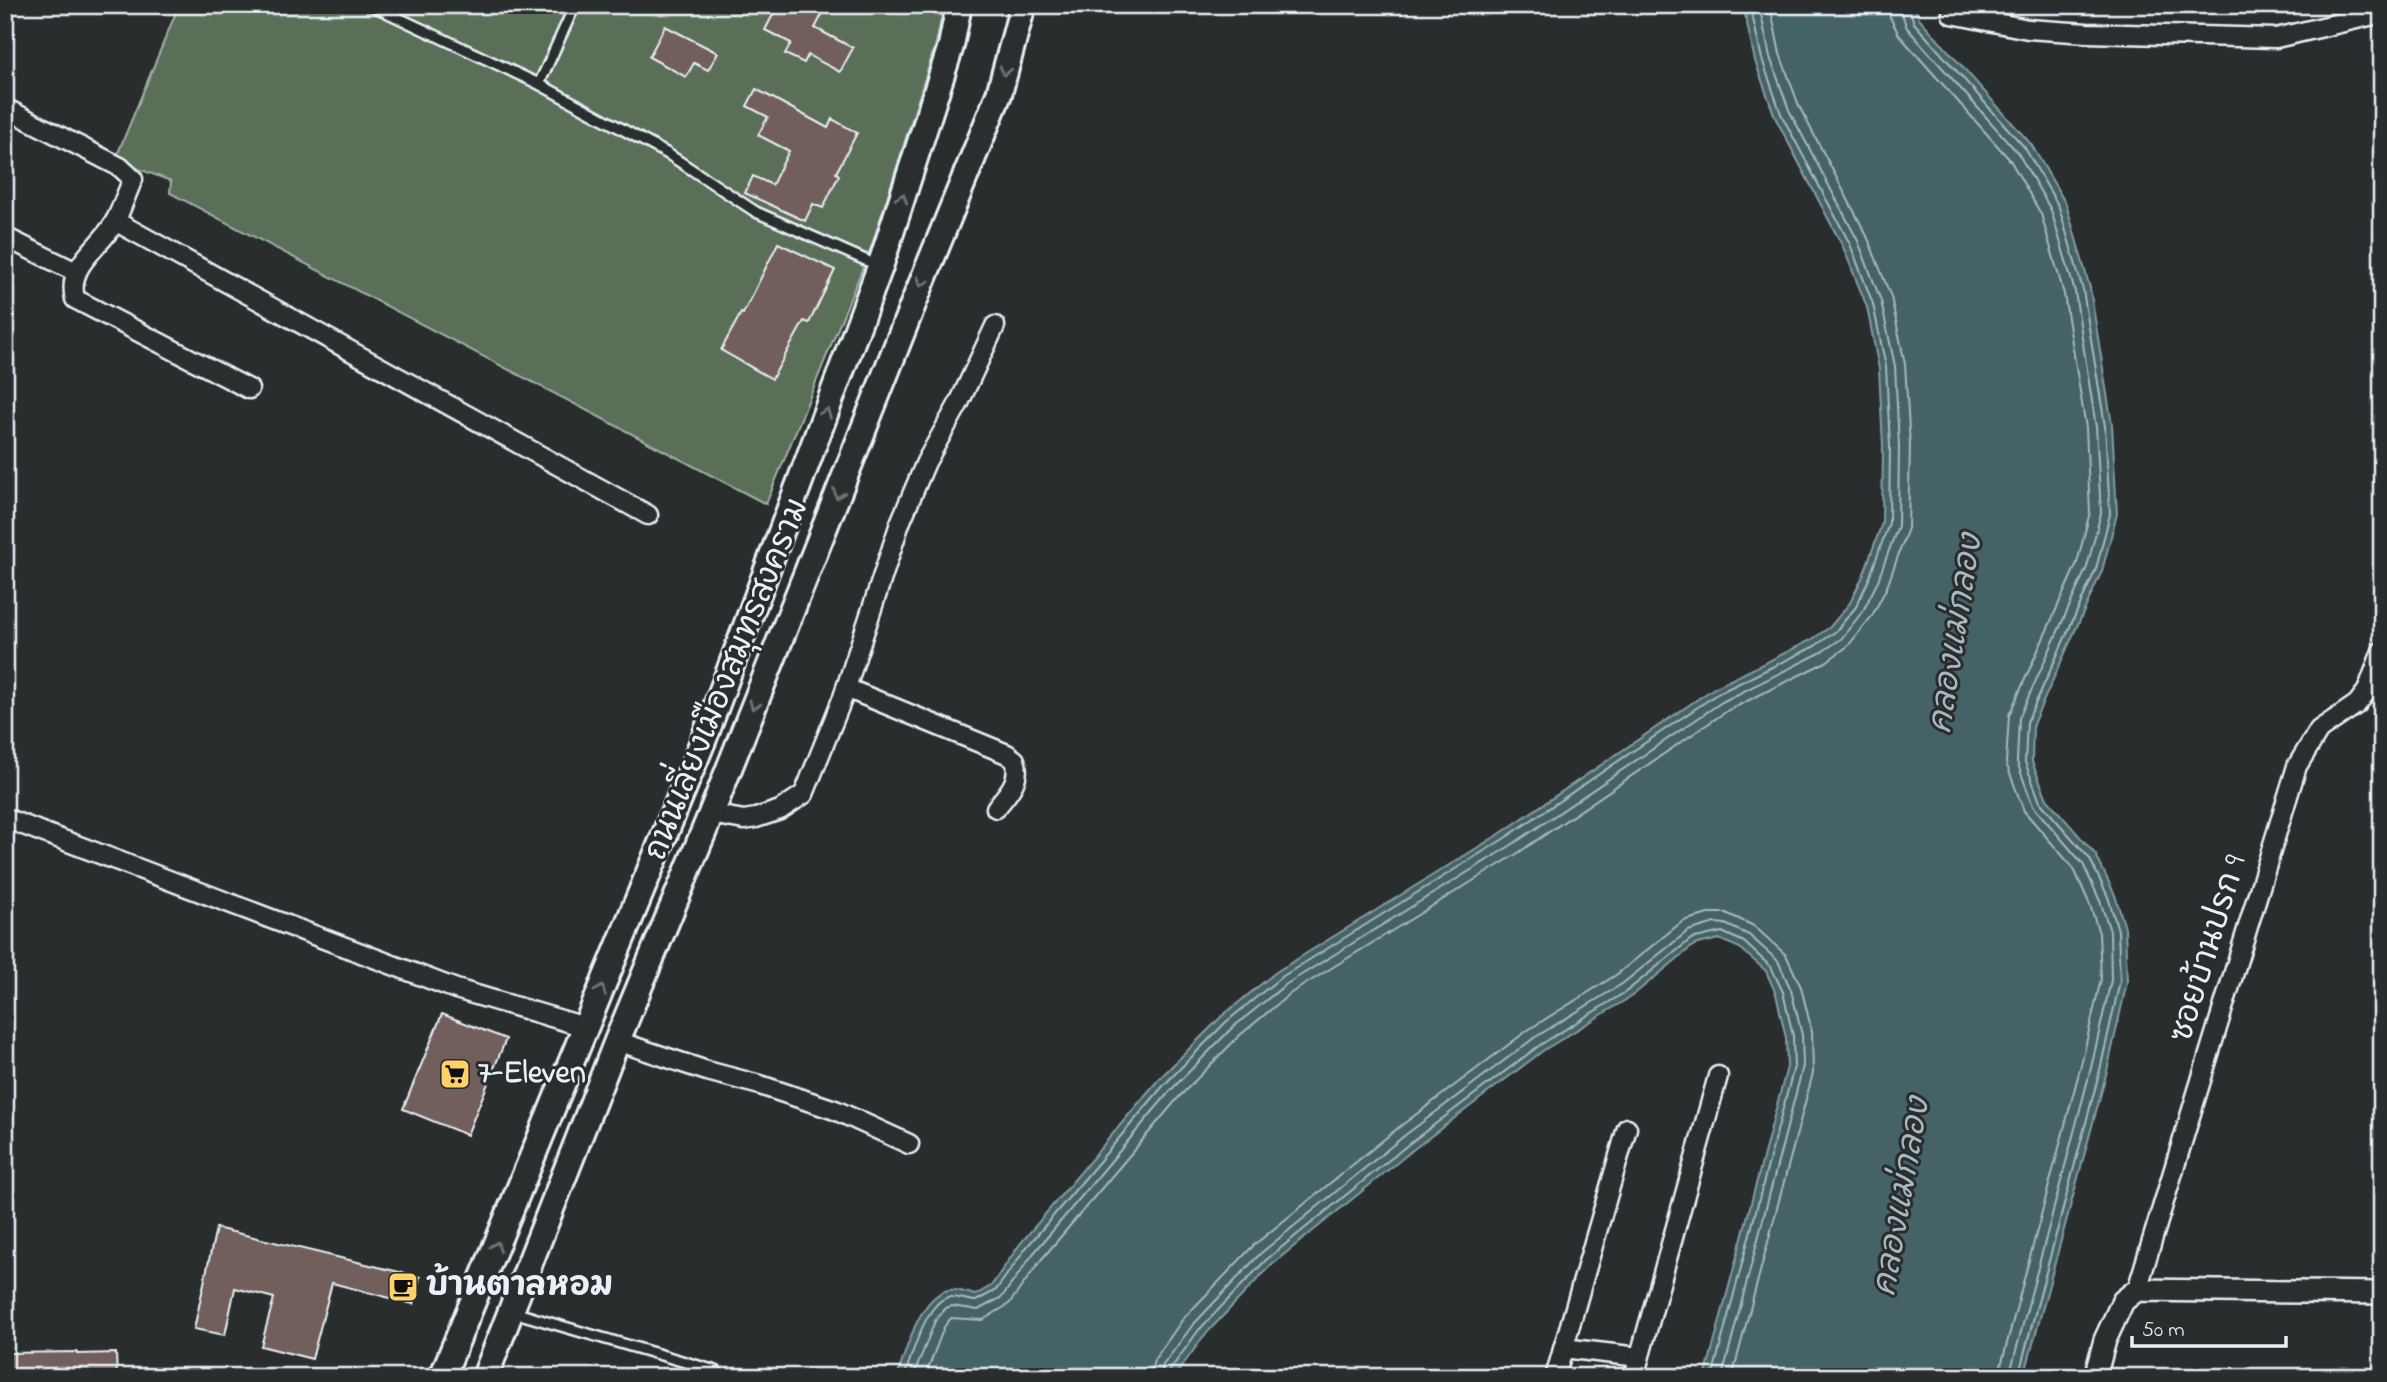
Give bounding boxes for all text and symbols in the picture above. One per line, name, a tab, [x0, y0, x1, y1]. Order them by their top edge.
one-way arrow	[999, 65, 1014, 77]
one-way arrow	[894, 193, 909, 205]
one-way arrow	[916, 276, 930, 288]
one-way arrow	[817, 407, 831, 419]
one-way arrow	[832, 487, 846, 499]
street label: ถนนเลี่ยงเมืองสมุทรสงคราม	[625, 489, 822, 868]
water label: คลองแม่กลอง	[1918, 528, 1997, 737]
one-way arrow	[748, 699, 762, 711]
street label: ซอยบ้านปรก 9	[2158, 849, 2261, 1048]
one-way arrow	[592, 984, 606, 996]
place label: 7-Eleven	[478, 1051, 586, 1098]
supermarket icon: 7-Eleven	[438, 1057, 472, 1091]
water label: คลองแม่กลอง	[1862, 1091, 1945, 1300]
one-way arrow	[487, 1240, 501, 1252]
place label: บ้านตาลหอม	[426, 1263, 613, 1311]
cafe icon: บ้านตาลหอม	[386, 1270, 420, 1304]
scale bar	[2132, 1305, 2286, 1349]
text: 50 m	[2142, 1316, 2185, 1346]

